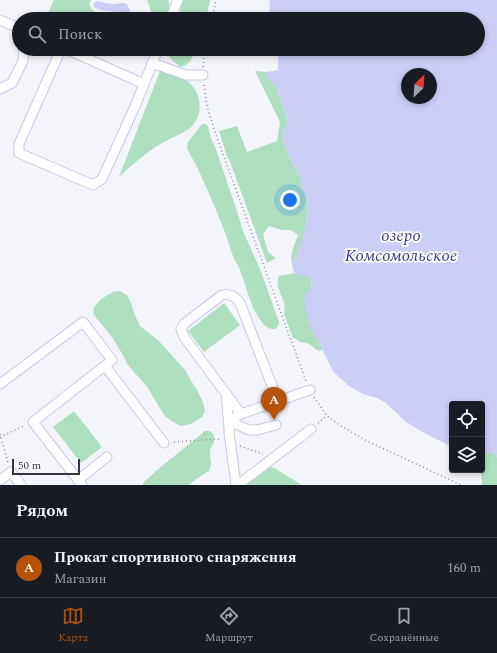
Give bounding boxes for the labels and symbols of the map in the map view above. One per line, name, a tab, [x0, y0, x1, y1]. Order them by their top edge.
north arrow	[401, 68, 437, 104]
your location	[280, 190, 300, 210]
water label: озеро Комсомольское	[345, 223, 457, 269]
pin: A	[261, 387, 287, 420]
scale bar	[12, 457, 80, 476]

